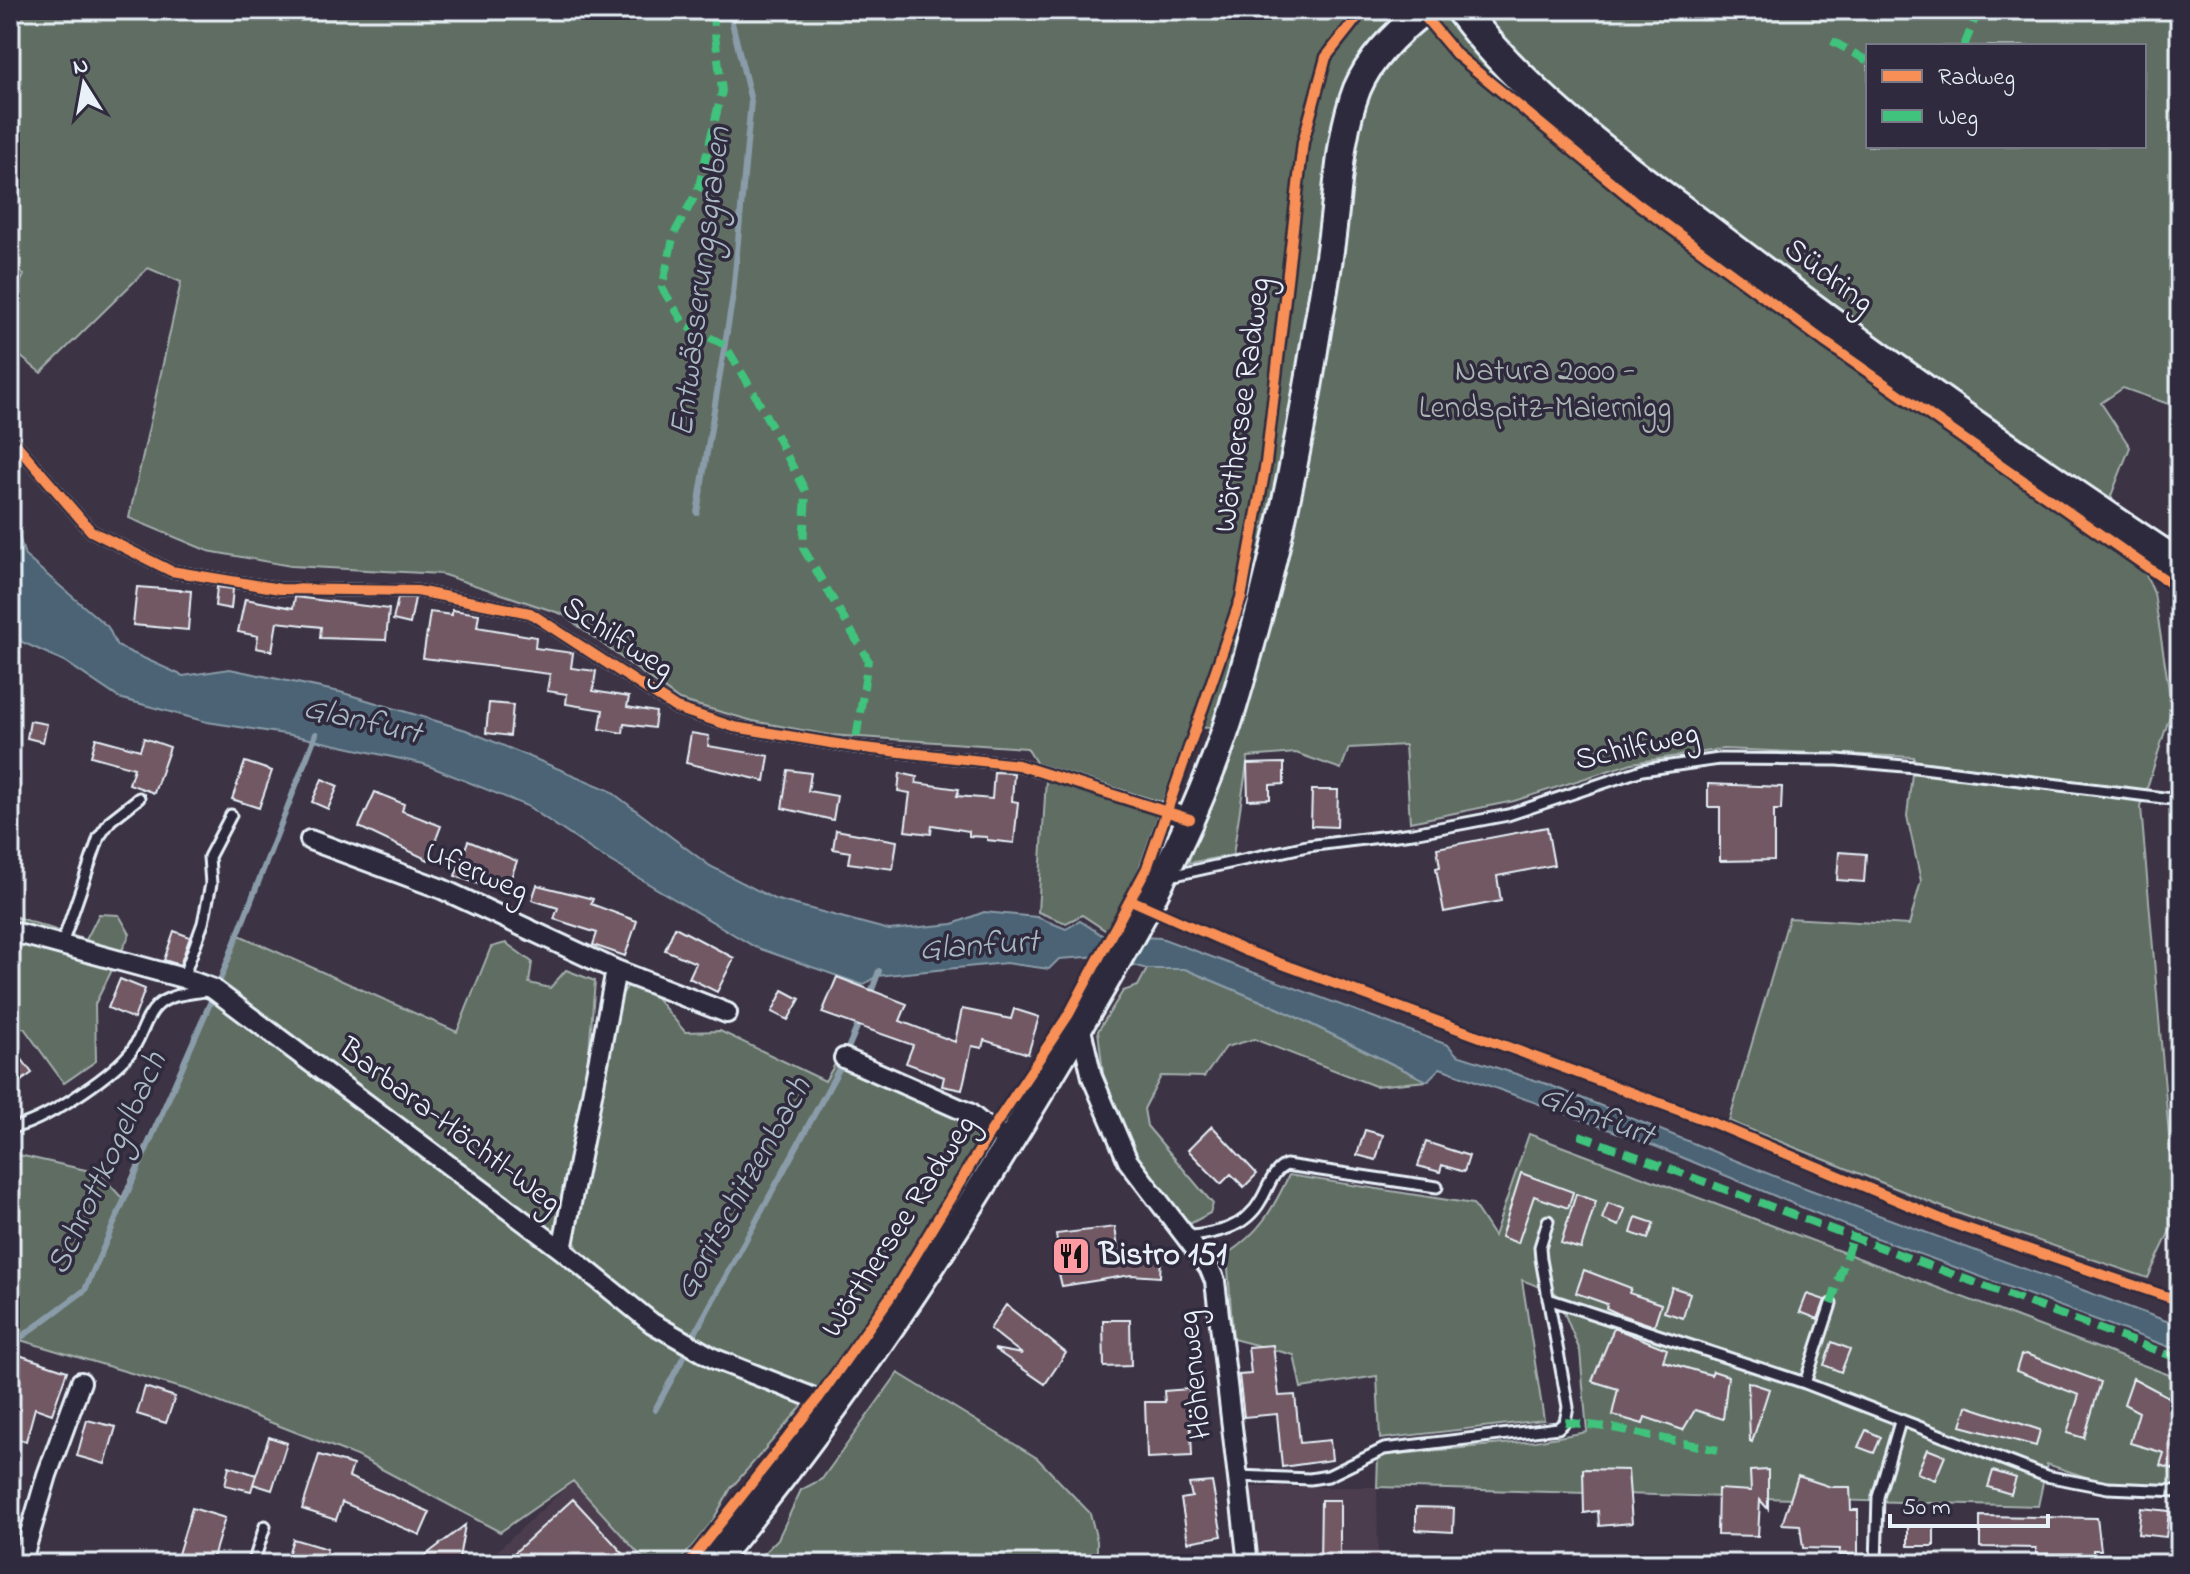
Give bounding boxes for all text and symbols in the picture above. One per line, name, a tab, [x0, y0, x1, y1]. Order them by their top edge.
north arrow	[44, 44, 124, 124]
legend	[1866, 44, 2146, 148]
text: N	[70, 50, 91, 84]
text: Radweg	[1938, 61, 2015, 96]
text: Weg	[1938, 101, 1978, 136]
water label: Entwässerungsgraben	[658, 123, 746, 440]
street label: Südring	[1773, 227, 1883, 327]
street label: Wörthersee Radweg	[1203, 274, 1285, 536]
park label: Natura 2000 - Lendspitz-Maiernigg	[1419, 349, 1671, 433]
street label: Schilfweg	[552, 585, 682, 693]
water label: Glanfurt	[298, 684, 429, 761]
street label: Schilfweg	[1570, 711, 1704, 785]
street label: Uferweg	[417, 830, 535, 916]
water label: Glanfurt	[918, 918, 1044, 976]
street label: Barbara-Höchtl-Weg	[327, 1027, 570, 1227]
water label: Schrottkogelbach	[35, 1044, 182, 1284]
water label: Goritschitzenbach	[662, 1068, 826, 1309]
water label: Glanfurt	[1531, 1072, 1664, 1163]
street label: Wörthersee Radweg	[810, 1106, 990, 1348]
place label: Bistro 151	[1097, 1233, 1227, 1280]
restaurant icon: Bistro 151	[1050, 1235, 1092, 1277]
street label: Höhenweg	[1166, 1308, 1226, 1442]
scale bar	[1890, 1478, 2048, 1528]
text: 50 m	[1902, 1491, 1951, 1526]

